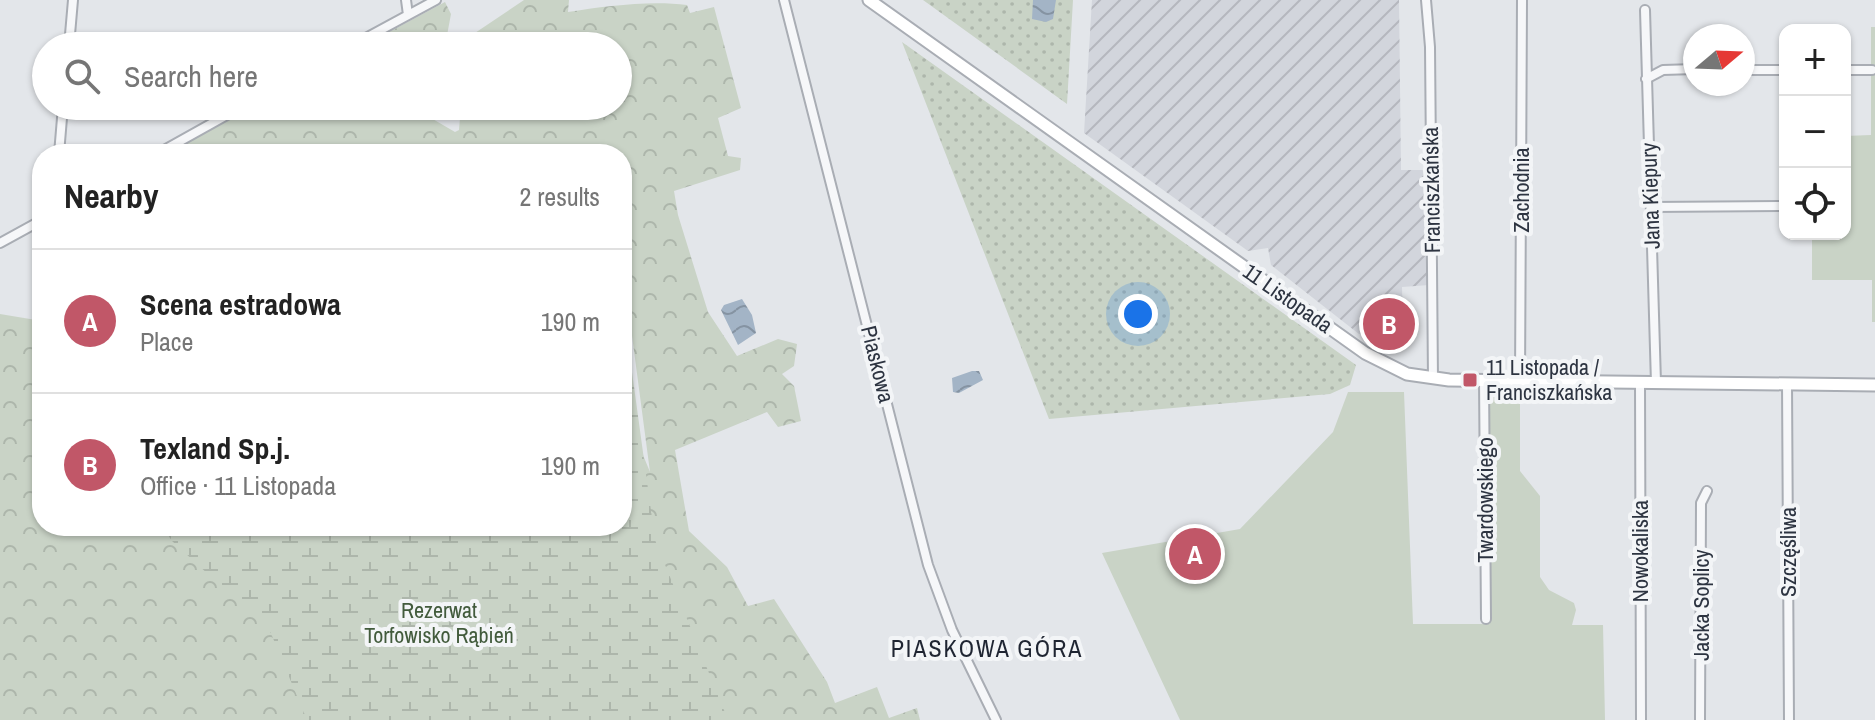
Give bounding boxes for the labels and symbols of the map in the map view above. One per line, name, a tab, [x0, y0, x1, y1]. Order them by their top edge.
north arrow	[1683, 24, 1755, 96]
street label: Franciszkańska	[1415, 127, 1447, 253]
street label: Jana Kiepury	[1633, 142, 1667, 250]
street label: Zachodnia	[1506, 147, 1536, 233]
street label: 11 Listopada	[1237, 256, 1339, 340]
your location	[1118, 294, 1158, 334]
pin: B	[1363, 294, 1415, 354]
street label: Piaskowa	[854, 322, 902, 406]
place label: 11 Listopada / Franciszkańska	[1486, 352, 1612, 407]
marker: 11 Listopada / Franciszkańska	[1461, 371, 1479, 389]
street label: Twardowskiego	[1470, 437, 1500, 563]
street label: Nowokaliska	[1625, 500, 1655, 602]
street label: Szczęśliwa	[1773, 507, 1803, 597]
pin: A	[1169, 524, 1221, 584]
street label: Jacka Soplicy	[1686, 549, 1716, 661]
park label: Rezerwat Torfowisko Rąbień	[364, 595, 514, 650]
district label: PIASKOWA GÓRA	[891, 632, 1083, 664]

